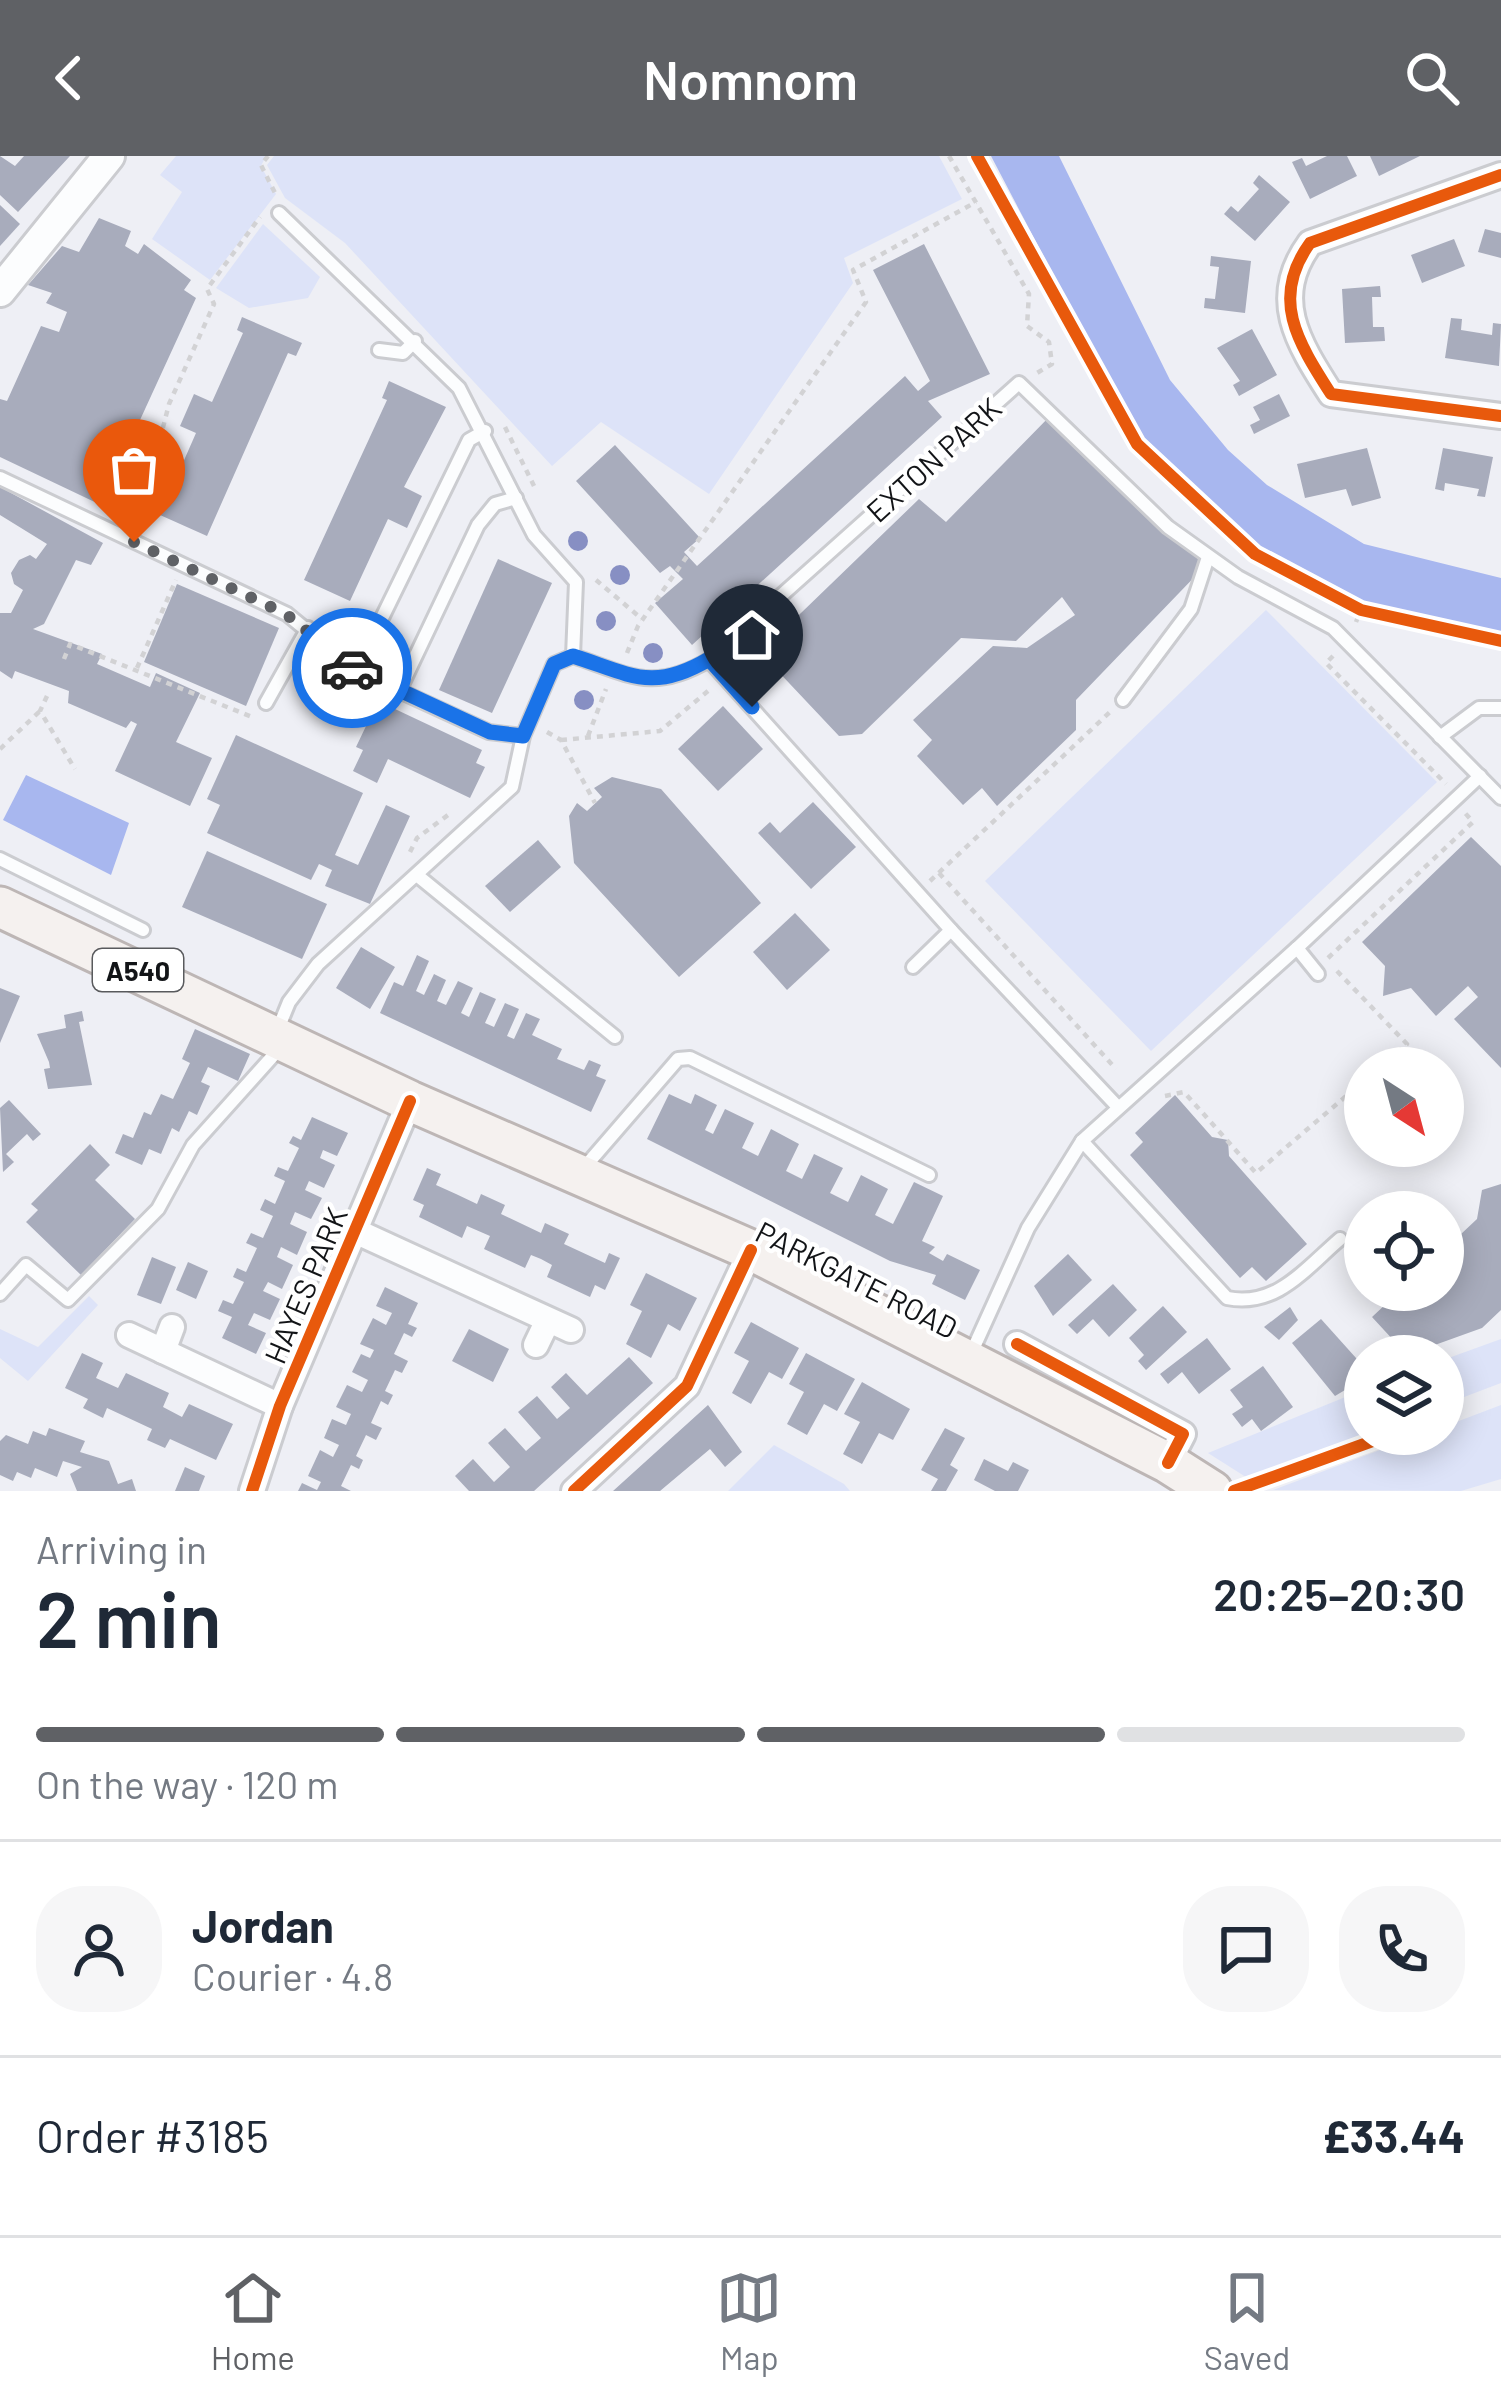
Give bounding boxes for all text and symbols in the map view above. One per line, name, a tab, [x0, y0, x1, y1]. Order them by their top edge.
icon: back	[36, 45, 102, 111]
icon: search	[1399, 45, 1465, 111]
text: Nomnom	[643, 46, 858, 111]
street label: EXTON PARK	[858, 389, 1008, 529]
pin	[83, 419, 185, 542]
icon: bag	[101, 437, 167, 503]
pin	[701, 584, 803, 707]
icon: home	[719, 602, 785, 668]
courier	[292, 608, 412, 728]
icon: car	[319, 635, 385, 701]
road number: A540	[93, 949, 183, 991]
north arrow	[1344, 1047, 1464, 1167]
map controls	[1344, 1047, 1464, 1455]
button: locate	[1344, 1191, 1464, 1311]
street label: HAYES PARK	[256, 1202, 354, 1368]
street label: PARKGATE ROAD	[750, 1213, 964, 1345]
button: layers	[1344, 1335, 1464, 1455]
text: Arriving in	[36, 1525, 207, 1572]
text: 20:25–20:30	[1213, 1566, 1465, 1620]
text: 2 min	[36, 1570, 222, 1664]
text: On the way · 120 m	[36, 1760, 338, 1807]
button: person	[36, 1886, 162, 2012]
button: chat	[1183, 1886, 1309, 2012]
button: phone	[1339, 1886, 1465, 2012]
text: Jordan	[192, 1898, 334, 1952]
text: Courier · 4.8	[192, 1952, 393, 1999]
text: Order #3185	[36, 2108, 269, 2162]
text: £33.44	[1322, 2108, 1465, 2162]
tab: Home	[211, 2265, 295, 2377]
tab: Map	[716, 2265, 782, 2377]
tab: Saved	[1204, 2265, 1290, 2377]

